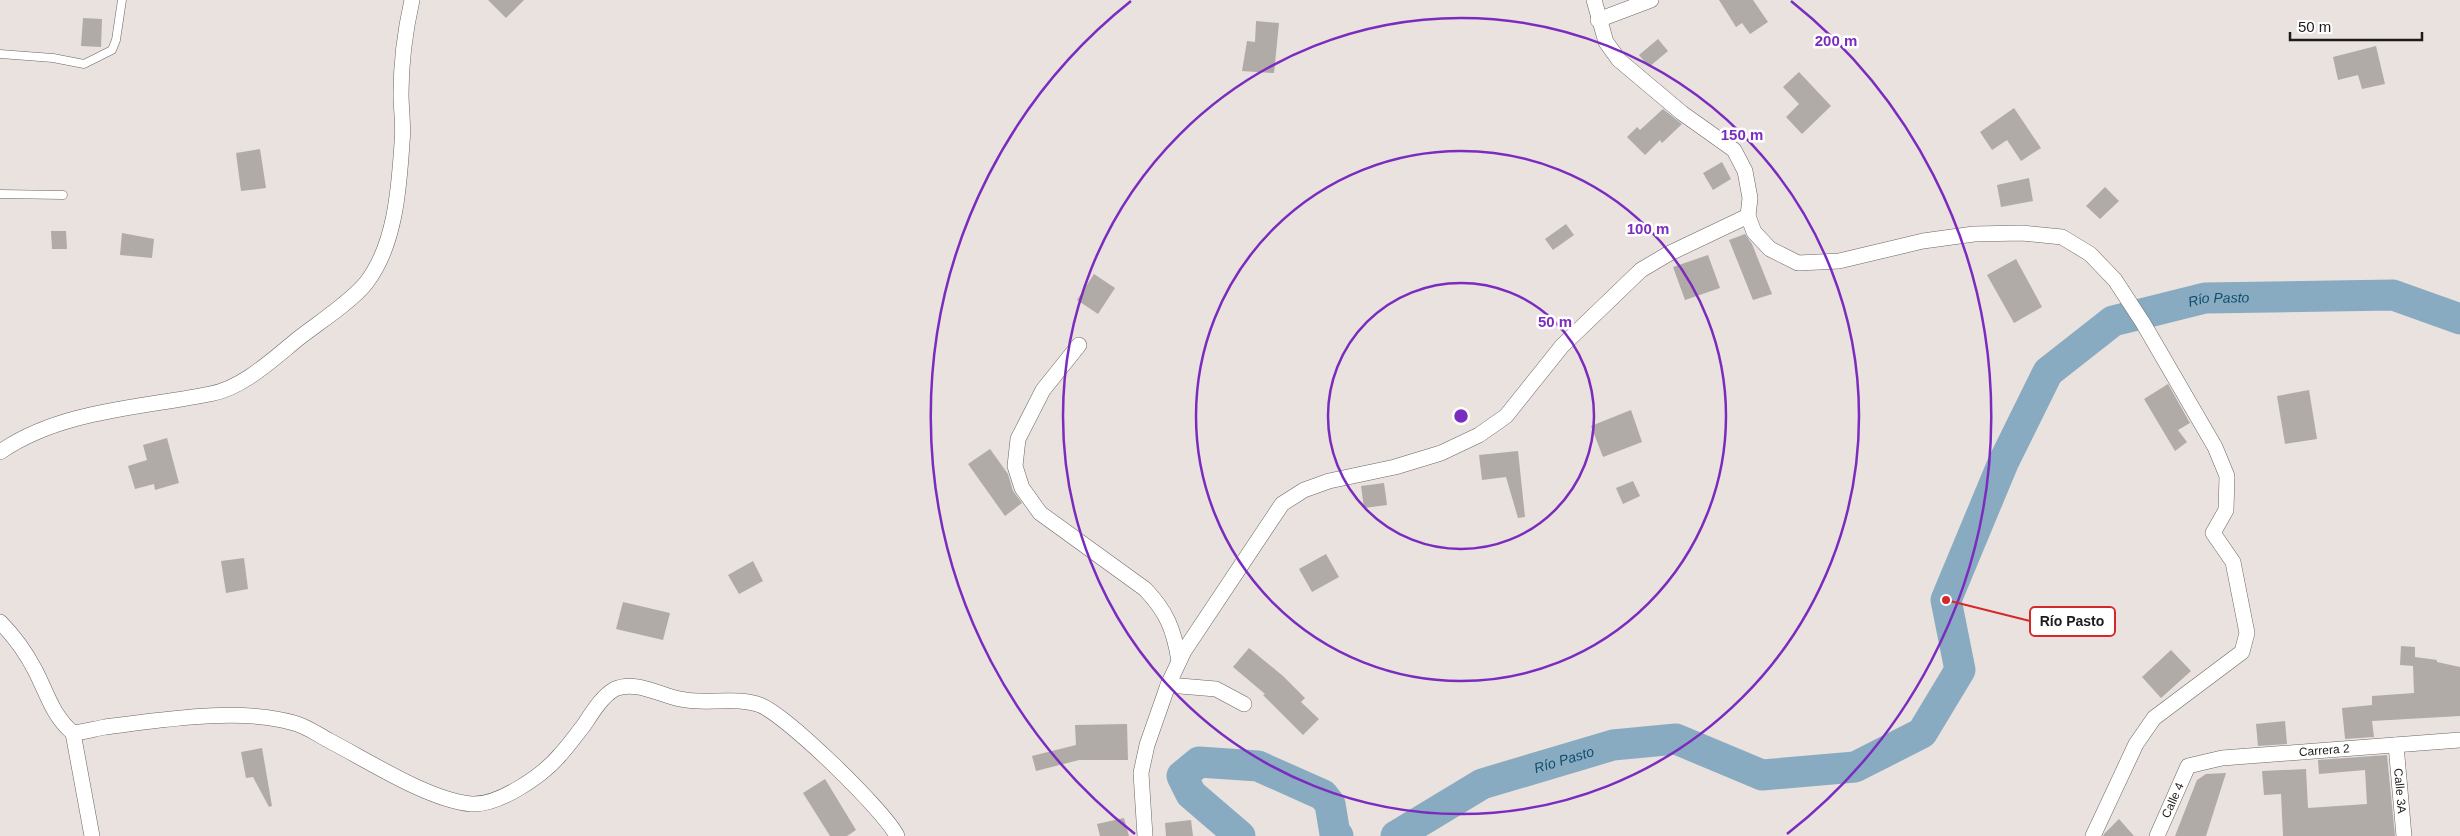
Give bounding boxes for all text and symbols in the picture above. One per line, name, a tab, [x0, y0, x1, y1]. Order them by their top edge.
scale bar	[2290, 10, 2422, 42]
text: 50 m	[2298, 18, 2331, 35]
text: 200 m	[1815, 32, 1857, 49]
text: 150 m	[1721, 126, 1763, 143]
text: 100 m	[1627, 220, 1669, 237]
water label: Río Pasto	[2186, 289, 2250, 310]
text: 50 m	[1538, 313, 1572, 330]
centre of rings	[1452, 407, 1470, 425]
callout: Río Pasto	[2030, 607, 2115, 636]
text: Río Pasto	[2040, 613, 2104, 629]
street label: Carrera 2	[2298, 741, 2350, 759]
water label: Río Pasto	[1532, 743, 1596, 776]
street label: Calle 3A	[2391, 768, 2409, 814]
street label: Calle 4	[2159, 780, 2187, 820]

